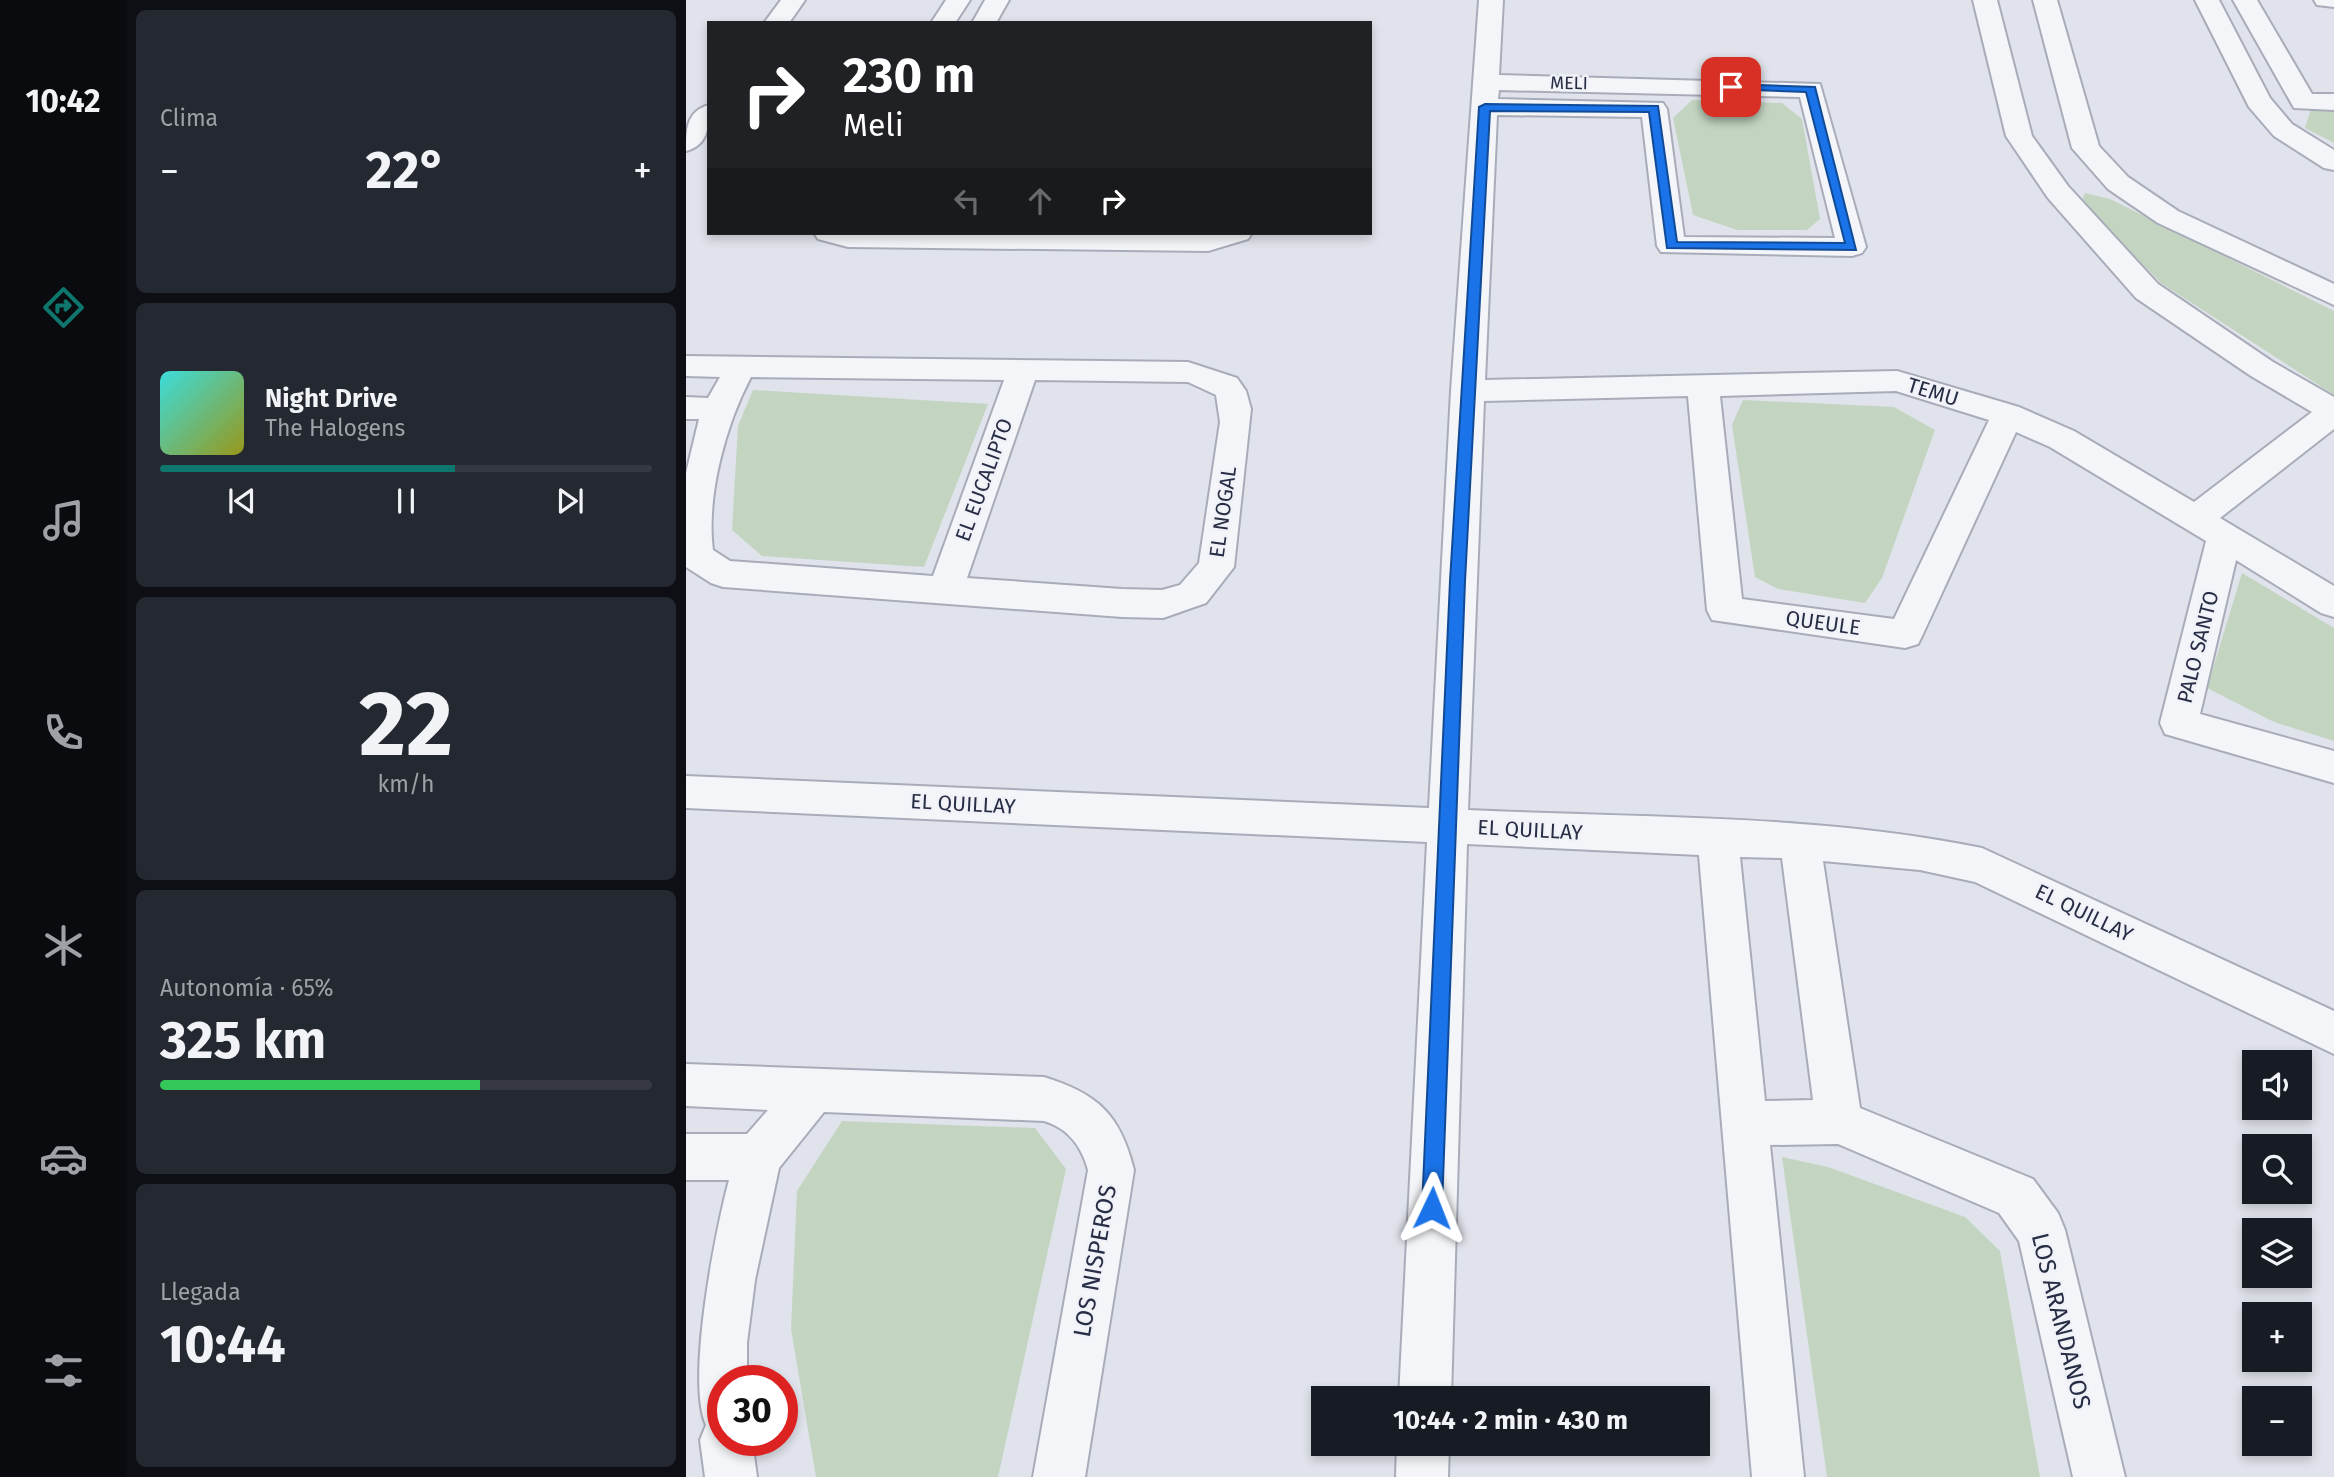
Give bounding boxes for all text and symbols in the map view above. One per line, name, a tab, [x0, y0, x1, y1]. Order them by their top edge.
text: 230 m	[843, 46, 975, 105]
icon: right	[728, 49, 819, 140]
pin	[1701, 57, 1761, 117]
icon: arrive	[1712, 68, 1750, 106]
street label: MELI	[1550, 72, 1588, 94]
text: 10:42	[25, 82, 101, 120]
text: Clima	[160, 104, 218, 132]
text: Meli	[843, 106, 904, 144]
text: 22°	[366, 139, 446, 202]
text: −	[160, 148, 179, 194]
text: +	[633, 148, 652, 194]
icon: left	[948, 182, 986, 220]
icon: ahead	[1021, 182, 1059, 220]
icon: right	[1094, 182, 1132, 220]
icon: directions	[39, 283, 88, 332]
street label: TEMU	[1904, 372, 1962, 412]
text: Night Drive	[265, 383, 397, 414]
text: The Halogens	[265, 414, 405, 442]
street label: EL EUCALIPTO	[950, 415, 1018, 545]
street label: EL NOGAL	[1204, 464, 1242, 559]
icon: previous	[223, 482, 261, 520]
icon: pause	[387, 482, 425, 520]
icon: next	[551, 482, 589, 520]
icon: music	[39, 496, 88, 545]
street label: PALO SANTO	[2171, 588, 2225, 706]
street label: QUEULE	[1784, 605, 1862, 641]
text: 22	[359, 670, 453, 779]
icon: phone	[39, 708, 88, 757]
text: km/h	[378, 770, 434, 798]
street label: EL QUILLAY	[910, 788, 1017, 820]
street label: EL QUILLAY	[1477, 814, 1584, 846]
street label: EL QUILLAY	[2031, 878, 2137, 948]
icon: climate	[39, 921, 88, 970]
text: Autonomía · 65%	[160, 974, 334, 1002]
text: 325 km	[160, 1009, 326, 1072]
map controls	[2242, 1050, 2312, 1456]
button: sound	[2242, 1050, 2312, 1120]
icon: car	[39, 1134, 88, 1183]
button: search	[2242, 1134, 2312, 1204]
position arrow	[1395, 1171, 1469, 1245]
street label: LOS NISPEROS	[1068, 1183, 1122, 1339]
button: layers	[2242, 1218, 2312, 1288]
street label: LOS ARANDANOS	[2026, 1230, 2096, 1412]
text: Llegada	[160, 1278, 241, 1306]
button: +	[2242, 1302, 2312, 1372]
text: 10:44	[160, 1313, 286, 1376]
icon: filters	[39, 1346, 88, 1395]
speed limit sign: 30	[707, 1365, 798, 1456]
button: −	[2242, 1386, 2312, 1456]
text: 10:44 · 2 min · 430 m	[1393, 1405, 1628, 1436]

